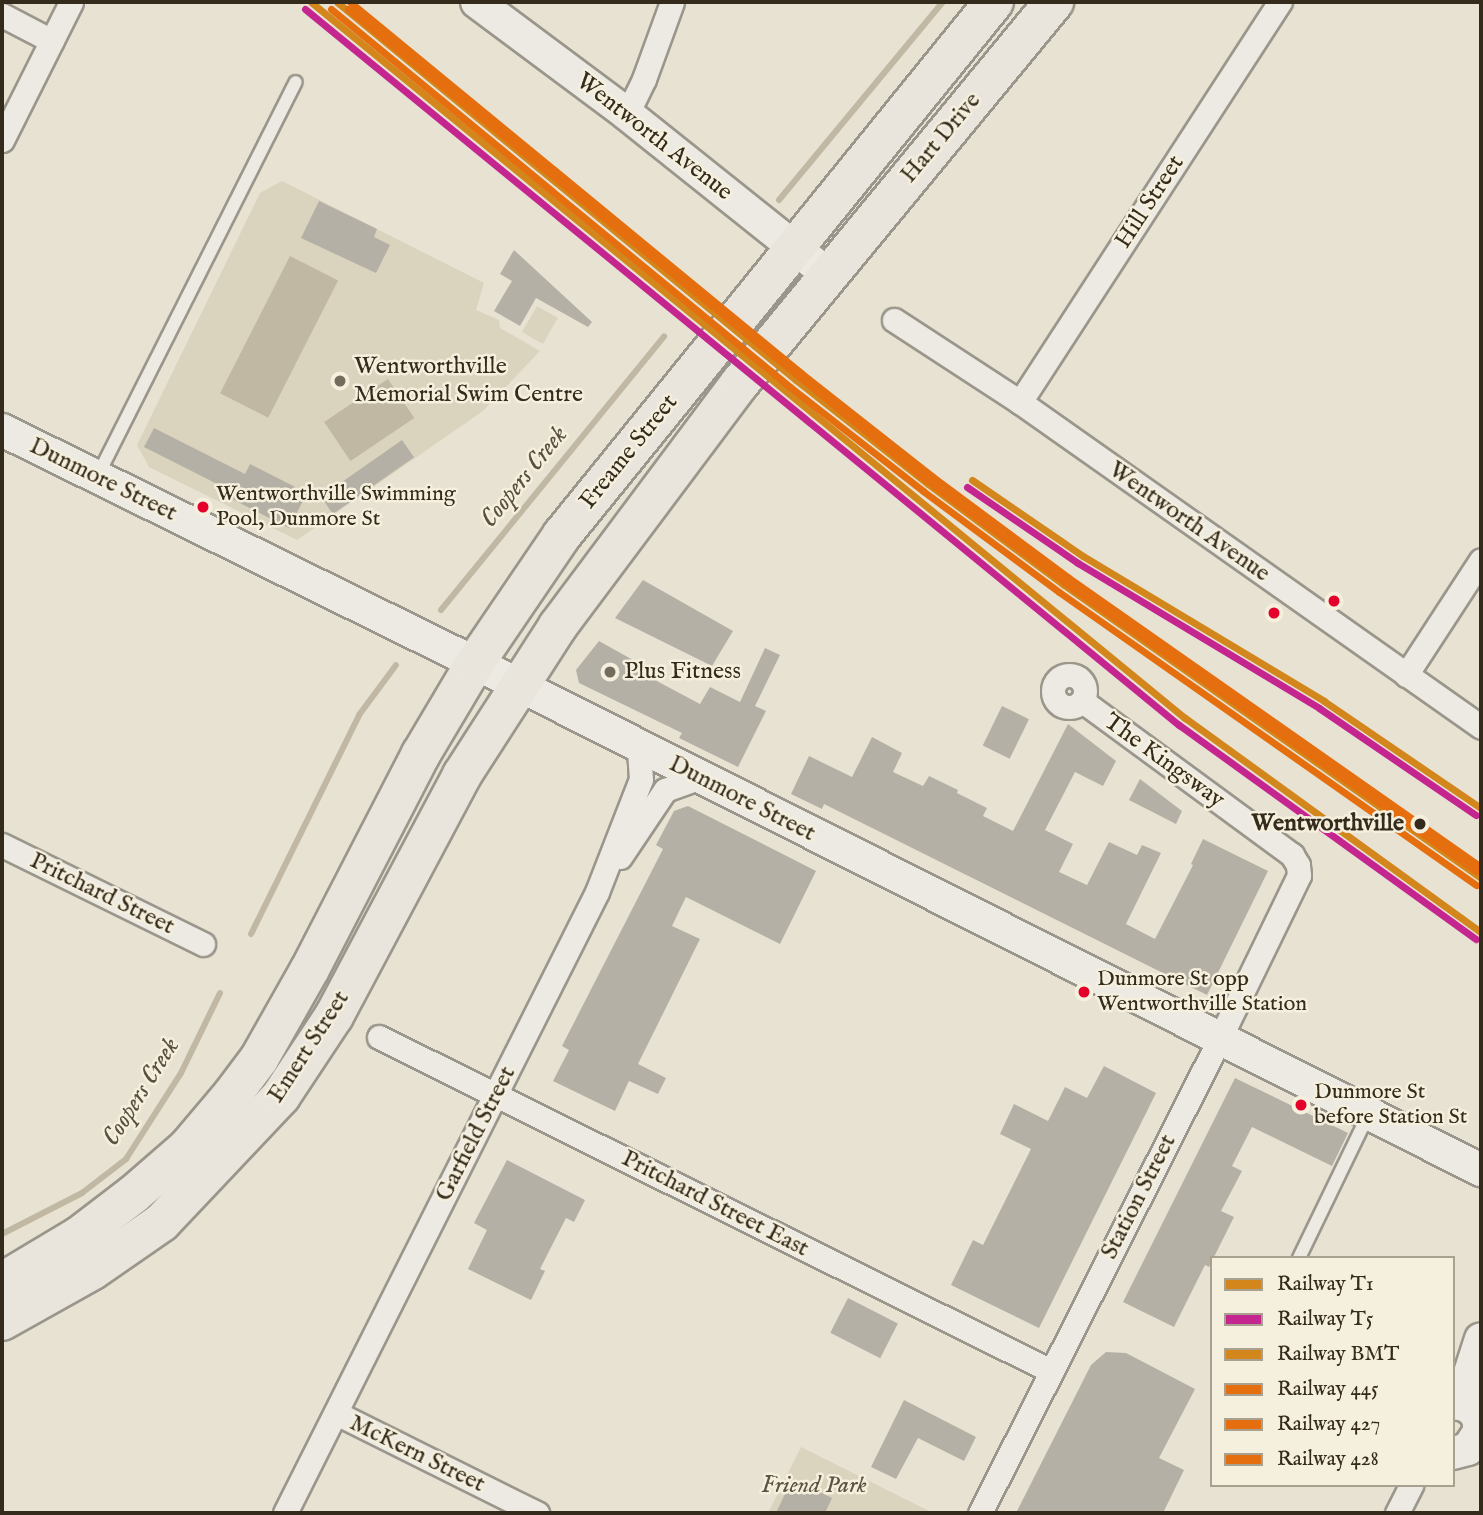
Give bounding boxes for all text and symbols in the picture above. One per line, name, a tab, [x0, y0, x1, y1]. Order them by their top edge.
street label: Wentworth Avenue	[570, 67, 738, 207]
street label: Hart Drive	[895, 87, 987, 189]
street label: Hill Street	[1109, 150, 1191, 254]
place label: Wentworthville Memorial Swim Centre	[354, 353, 583, 409]
marker: Wentworthville Memorial Swim Centre	[332, 373, 348, 389]
street label: Freame Street	[574, 389, 684, 515]
water label: Coopers Creek	[474, 420, 574, 534]
street label: Dunmore Street	[25, 432, 181, 528]
street label: Wentworth Avenue	[1103, 456, 1275, 588]
place label: Wentworthville Swimming Pool, Dunmore St	[216, 481, 456, 532]
marker: Wentworthville Swimming Pool, Dunmore St	[196, 500, 210, 514]
unlabelled marker	[1327, 594, 1341, 608]
unlabelled marker	[1267, 606, 1281, 620]
place label: Plus Fitness	[624, 658, 741, 686]
marker: Plus Fitness	[602, 664, 618, 680]
street label: The Kingsway	[1098, 708, 1230, 814]
street label: Dunmore Street	[664, 750, 820, 848]
place label: Wentworthville	[1251, 810, 1404, 838]
marker: Wentworthville	[1410, 814, 1430, 834]
street label: Pritchard Street	[25, 847, 179, 941]
place label: Dunmore St opp Wentworthville Station	[1097, 966, 1307, 1018]
street label: Emert Street	[262, 985, 356, 1109]
marker: Dunmore St opp Wentworthville Station	[1077, 985, 1091, 999]
water label: Coopers Creek	[96, 1032, 186, 1152]
street label: Garfield Street	[430, 1062, 522, 1206]
place label: Dunmore St before Station St	[1314, 1079, 1467, 1130]
marker: Dunmore St before Station St	[1294, 1098, 1308, 1112]
street label: Station Street	[1095, 1130, 1183, 1264]
street label: Pritchard Street East	[617, 1144, 813, 1264]
legend	[1210, 1256, 1455, 1487]
text: Railway T1	[1277, 1271, 1374, 1298]
text: Railway T5	[1277, 1306, 1373, 1333]
text: Railway BMT	[1277, 1341, 1399, 1368]
text: Railway 445	[1277, 1376, 1379, 1403]
street label: McKern Street	[345, 1409, 489, 1499]
text: Railway 427	[1277, 1411, 1380, 1438]
text: Railway 428	[1277, 1446, 1379, 1473]
park label: Friend Park	[761, 1472, 867, 1500]

